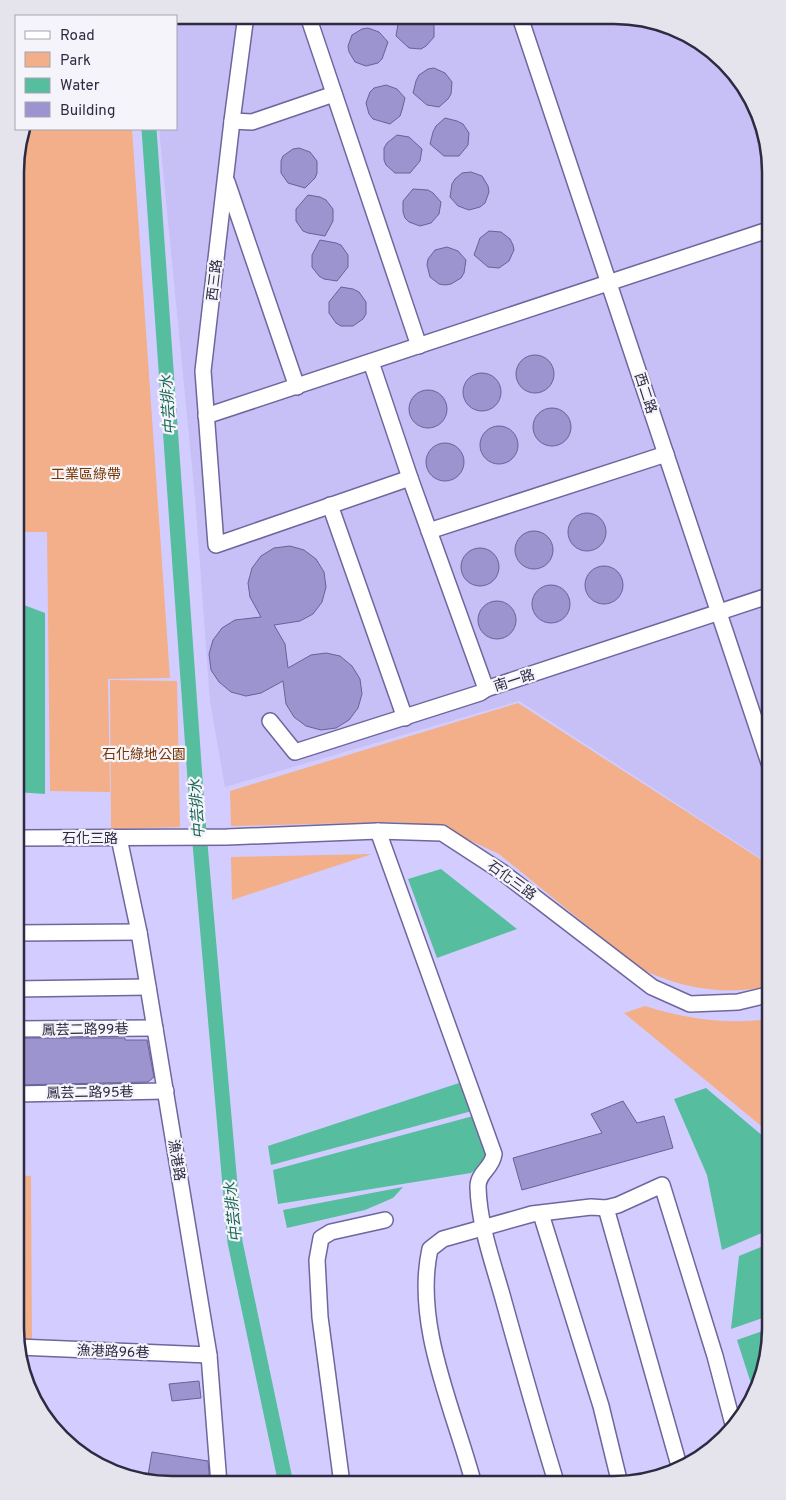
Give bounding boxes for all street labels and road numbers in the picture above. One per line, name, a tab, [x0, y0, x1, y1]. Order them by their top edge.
street label: 西三路	[204, 258, 226, 302]
street label: 西二路	[630, 371, 659, 416]
street label: 南一路	[492, 667, 537, 696]
street label: 石化三路	[62, 830, 118, 848]
street label: 石化三路	[483, 857, 539, 905]
street label: 鳳芸二路99巷	[42, 1021, 129, 1040]
street label: 鳳芸二路95巷	[46, 1084, 134, 1103]
street label: 漁港路	[164, 1138, 187, 1182]
street label: 漁港路96巷	[76, 1343, 150, 1362]

